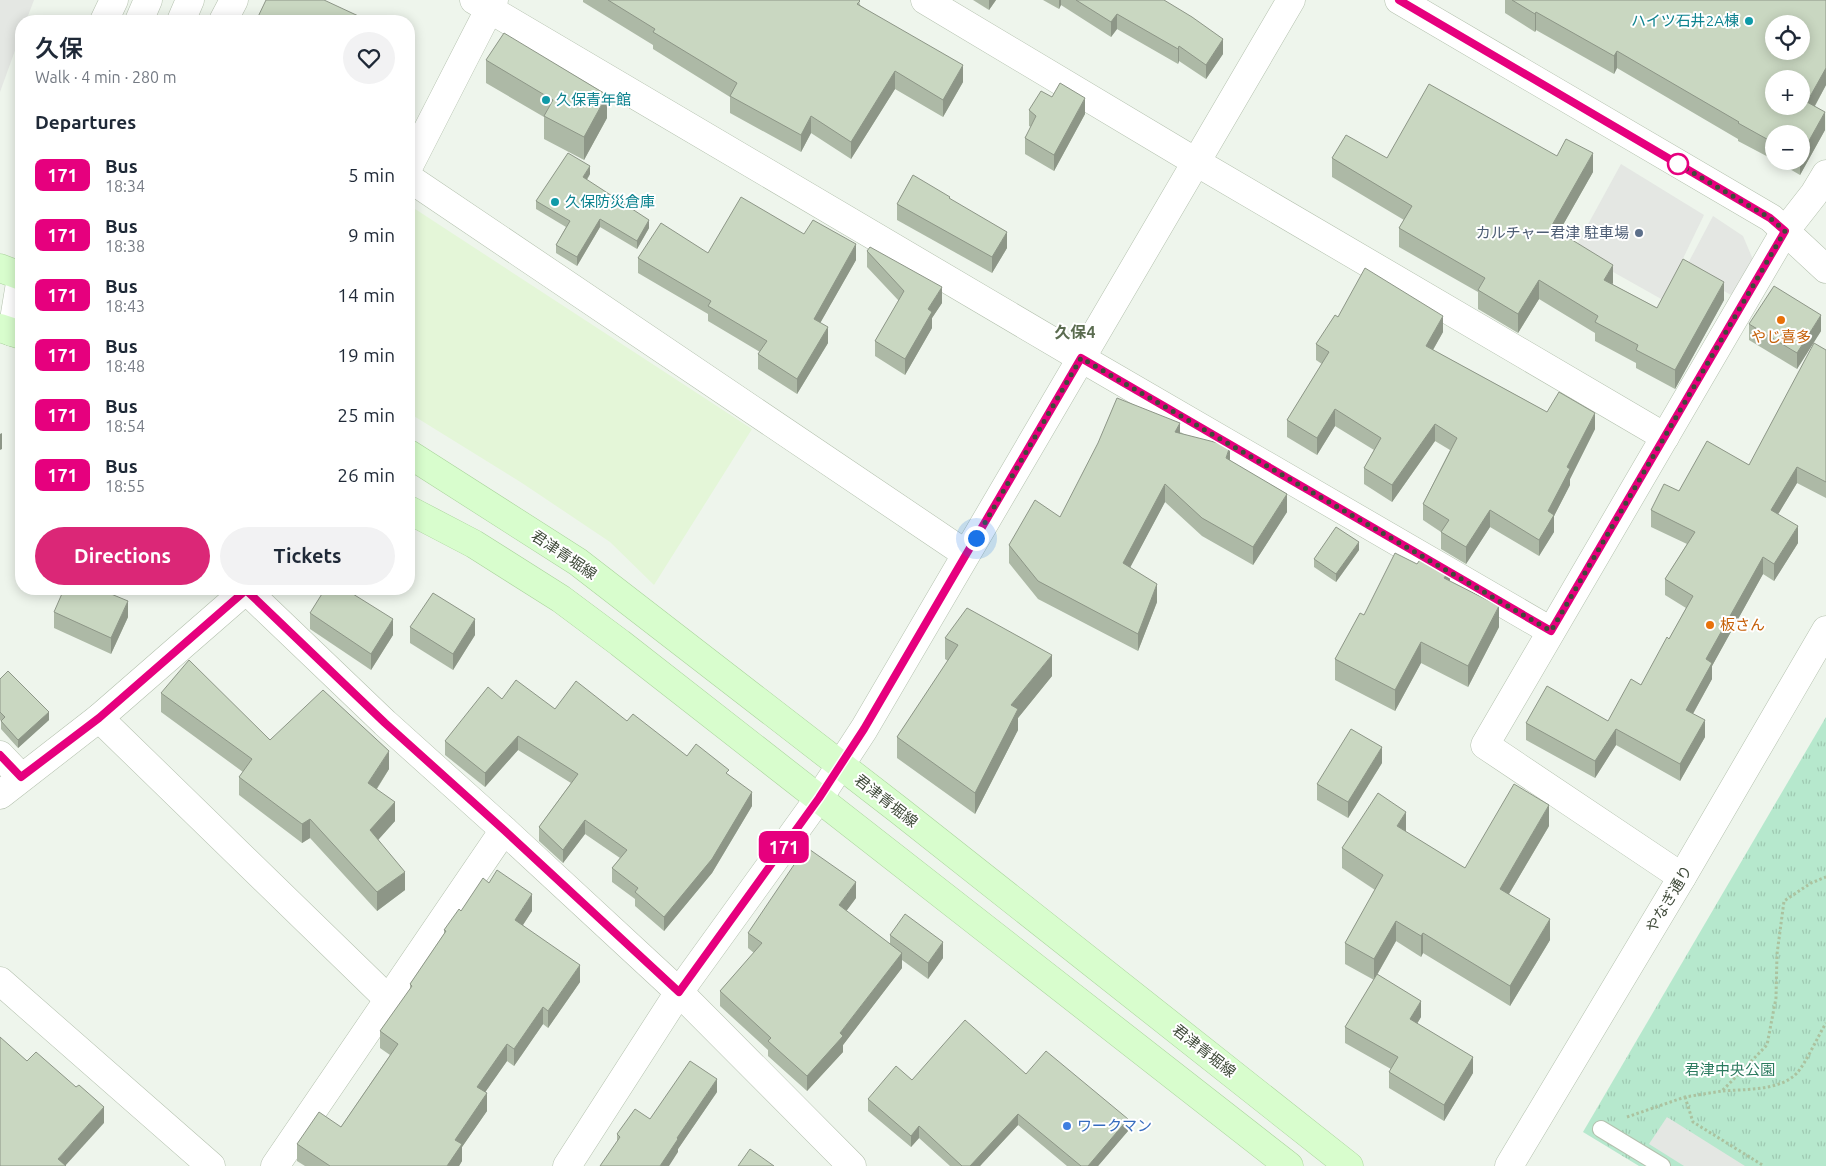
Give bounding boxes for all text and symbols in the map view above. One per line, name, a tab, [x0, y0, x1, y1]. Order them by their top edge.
place label: ハイツ石井2A棟	[1631, 12, 1739, 29]
marker: ハイツ石井2A棟	[1743, 15, 1755, 27]
map controls	[1765, 15, 1810, 170]
button: locate	[1765, 15, 1810, 60]
button: heart	[343, 32, 395, 84]
text: 久保	[35, 35, 83, 62]
text: Walk · 4 min · 280 m	[35, 68, 177, 86]
button: +	[1765, 70, 1810, 115]
place label: 久保青年館	[556, 91, 631, 108]
marker: 久保青年館	[540, 94, 552, 106]
text: Departures	[35, 111, 136, 133]
button: −	[1765, 125, 1810, 170]
unlabelled marker	[1667, 153, 1689, 175]
text: Bus	[105, 155, 138, 177]
text: 5 min	[348, 164, 395, 186]
text: 171	[47, 165, 78, 185]
text: 18:34	[105, 177, 145, 195]
place label: 久保防災倉庫	[565, 193, 655, 210]
marker: 久保防災倉庫	[549, 196, 561, 208]
text: Bus	[105, 215, 138, 237]
text: 9 min	[348, 224, 395, 246]
place label: カルチャー君津 駐車場	[1476, 224, 1629, 241]
text: 171	[47, 225, 78, 245]
marker: カルチャー君津 駐車場	[1633, 227, 1645, 239]
text: 18:38	[105, 237, 145, 255]
text: Bus	[105, 275, 138, 297]
text: 14 min	[337, 284, 395, 306]
text: 171	[47, 285, 78, 305]
text: 18:43	[105, 297, 145, 315]
marker: やじ喜多	[1775, 314, 1787, 326]
district label: 久保4	[1054, 323, 1096, 341]
place label: やじ喜多	[1751, 328, 1811, 345]
text: Bus	[105, 335, 138, 357]
text: 19 min	[337, 344, 395, 366]
text: 171	[47, 345, 78, 365]
text: 18:48	[105, 357, 145, 375]
text: Bus	[105, 395, 138, 417]
text: 25 min	[337, 404, 395, 426]
text: 171	[47, 405, 78, 425]
text: 18:54	[105, 417, 145, 435]
text: Bus	[105, 455, 138, 477]
text: 26 min	[337, 464, 395, 486]
text: 171	[47, 465, 78, 485]
text: 18:55	[105, 477, 145, 495]
your location	[964, 526, 989, 551]
button: Directions	[35, 527, 210, 585]
button: Tickets	[220, 527, 395, 585]
street label: 君津青堀線	[528, 527, 600, 583]
place label: 板さん	[1720, 616, 1765, 633]
marker: 板さん	[1704, 619, 1716, 631]
street label: 君津青堀線	[852, 771, 921, 830]
line badge: 171	[755, 831, 813, 863]
text: 171	[769, 837, 799, 857]
street label: やなぎ通り	[1642, 862, 1695, 935]
street label: 君津青堀線	[1170, 1021, 1239, 1080]
park label: 君津中央公園	[1685, 1061, 1775, 1078]
place label: ワークマン	[1077, 1117, 1152, 1134]
marker: ワークマン	[1061, 1120, 1073, 1132]

